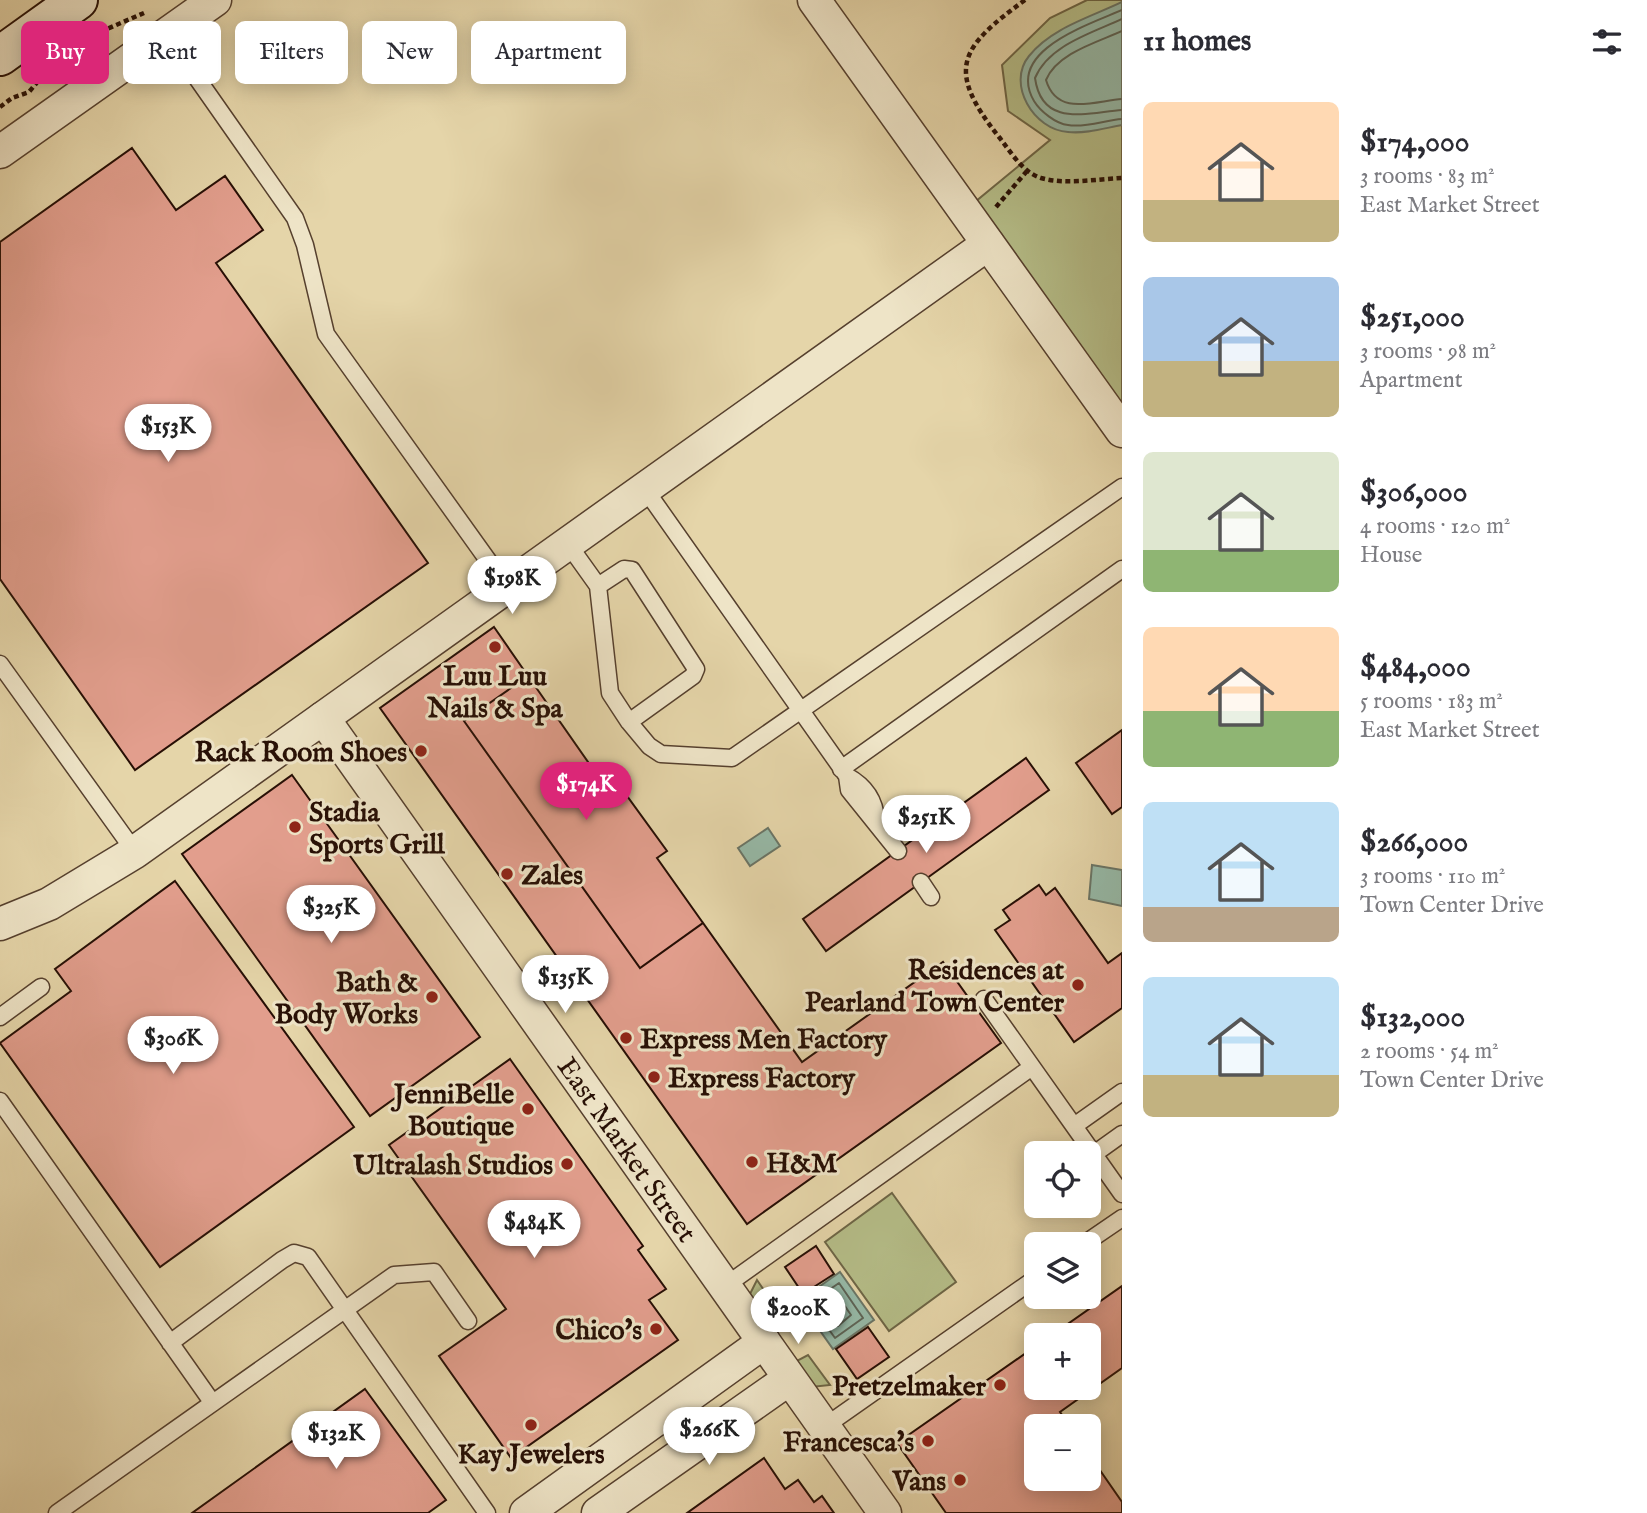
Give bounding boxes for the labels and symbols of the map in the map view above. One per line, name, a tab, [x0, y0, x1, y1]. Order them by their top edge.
pin: $153K	[119, 405, 217, 464]
pin: $198K	[463, 556, 561, 616]
marker: Luu Luu Nails & Spa	[487, 639, 503, 655]
place label: Luu Luu Nails & Spa	[426, 660, 564, 727]
place label: Rack Room Shoes	[195, 736, 407, 771]
marker: Rack Room Shoes	[413, 743, 429, 759]
pin: $174K	[537, 762, 635, 822]
place label: Stadia Sports Grill	[309, 796, 446, 863]
pin: $251K	[877, 796, 975, 855]
marker: Stadia Sports Grill	[287, 819, 303, 835]
place label: Zales	[521, 859, 583, 894]
marker: Zales	[499, 866, 515, 882]
pin: $325K	[282, 886, 380, 945]
place label: Residences at Pearland Town Center	[805, 954, 1065, 1021]
pin: $135K	[516, 956, 614, 1015]
place label: Bath & Body Works	[274, 966, 418, 1033]
marker: Residences at Pearland Town Center	[1070, 977, 1086, 993]
marker: Bath & Body Works	[424, 989, 440, 1005]
pin: $306K	[124, 1016, 222, 1076]
place label: Express Men Factory	[640, 1023, 888, 1058]
marker: Express Men Factory	[618, 1030, 634, 1046]
street label: East Market Street	[548, 1051, 703, 1250]
place label: Express Factory	[668, 1062, 856, 1097]
marker: Express Factory	[646, 1069, 662, 1085]
place label: JenniBelle Boutique	[390, 1078, 514, 1145]
marker: JenniBelle Boutique	[520, 1101, 536, 1117]
place label: H&M	[766, 1147, 838, 1182]
place label: Ultralash Studios	[353, 1149, 553, 1184]
marker: H&M	[744, 1154, 760, 1170]
marker: Ultralash Studios	[559, 1156, 575, 1172]
pin: $484K	[485, 1200, 583, 1260]
pin: $200K	[749, 1286, 847, 1346]
place label: Chico's	[555, 1314, 642, 1349]
marker: Chico's	[648, 1321, 664, 1337]
place label: Pretzelmaker	[832, 1370, 987, 1405]
marker: Pretzelmaker	[992, 1377, 1008, 1393]
pin: $266K	[660, 1408, 758, 1467]
pin: $132K	[287, 1412, 385, 1471]
marker: Kay Jewelers	[523, 1417, 539, 1433]
place label: Francesca's	[783, 1426, 914, 1461]
marker: Francesca's	[920, 1433, 936, 1449]
place label: Kay Jewelers	[457, 1438, 605, 1473]
place label: Vans	[892, 1465, 946, 1500]
marker: Vans	[952, 1472, 968, 1488]

